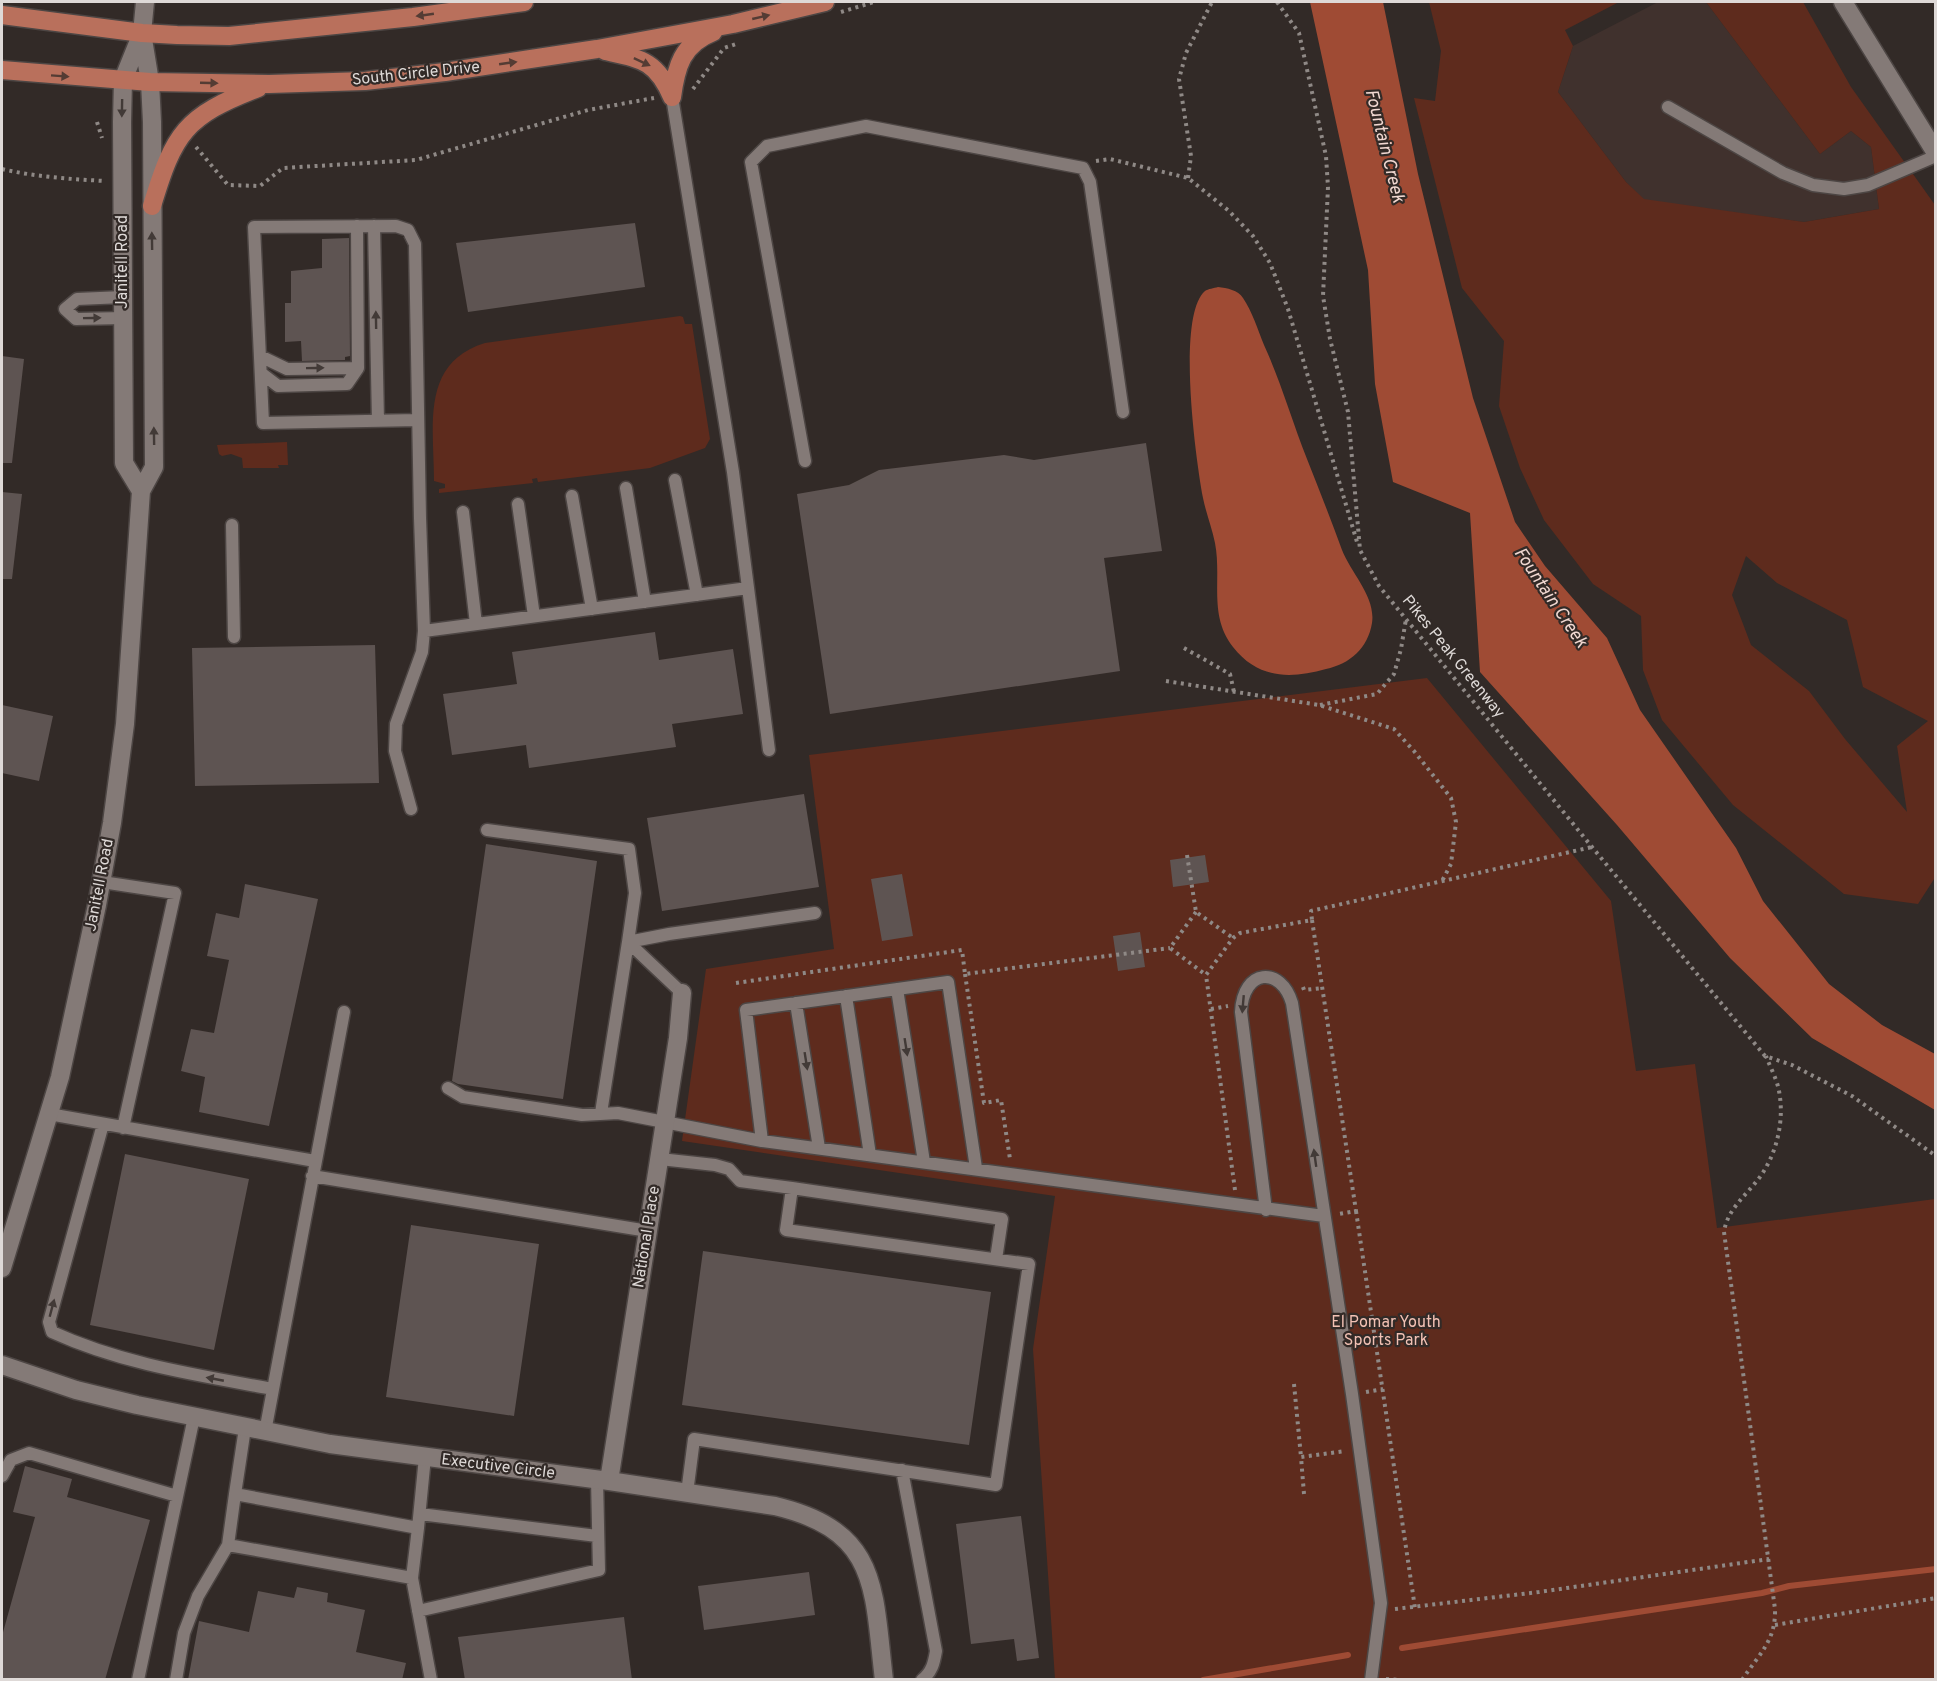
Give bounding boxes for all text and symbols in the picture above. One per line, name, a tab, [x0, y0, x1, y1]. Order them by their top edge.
one-way arrow	[415, 11, 434, 20]
one-way arrow	[752, 12, 771, 21]
street label: South Circle Drive	[351, 57, 481, 91]
one-way arrow	[634, 58, 651, 67]
one-way arrow	[498, 59, 517, 68]
one-way arrow	[50, 71, 69, 81]
one-way arrow	[199, 78, 218, 88]
water label: Fountain Creek	[1359, 87, 1409, 206]
one-way arrow	[118, 99, 127, 118]
street label: Janitell Road	[113, 215, 133, 309]
one-way arrow	[147, 232, 157, 251]
one-way arrow	[371, 311, 381, 330]
one-way arrow	[83, 313, 102, 323]
one-way arrow	[306, 363, 325, 373]
one-way arrow	[149, 427, 159, 446]
water label: Fountain Creek	[1508, 543, 1593, 653]
street label: Pikes Peak Greenway	[1397, 591, 1509, 723]
street label: Janitell Road	[81, 837, 119, 933]
one-way arrow	[1238, 994, 1248, 1013]
one-way arrow	[902, 1037, 911, 1056]
one-way arrow	[801, 1051, 810, 1070]
one-way arrow	[1311, 1149, 1320, 1168]
street label: National Place	[629, 1185, 665, 1289]
one-way arrow	[48, 1299, 57, 1317]
park label: El Pomar Youth Sports Park	[1331, 1313, 1441, 1351]
one-way arrow	[205, 1374, 224, 1383]
street label: Executive Circle	[440, 1450, 556, 1484]

